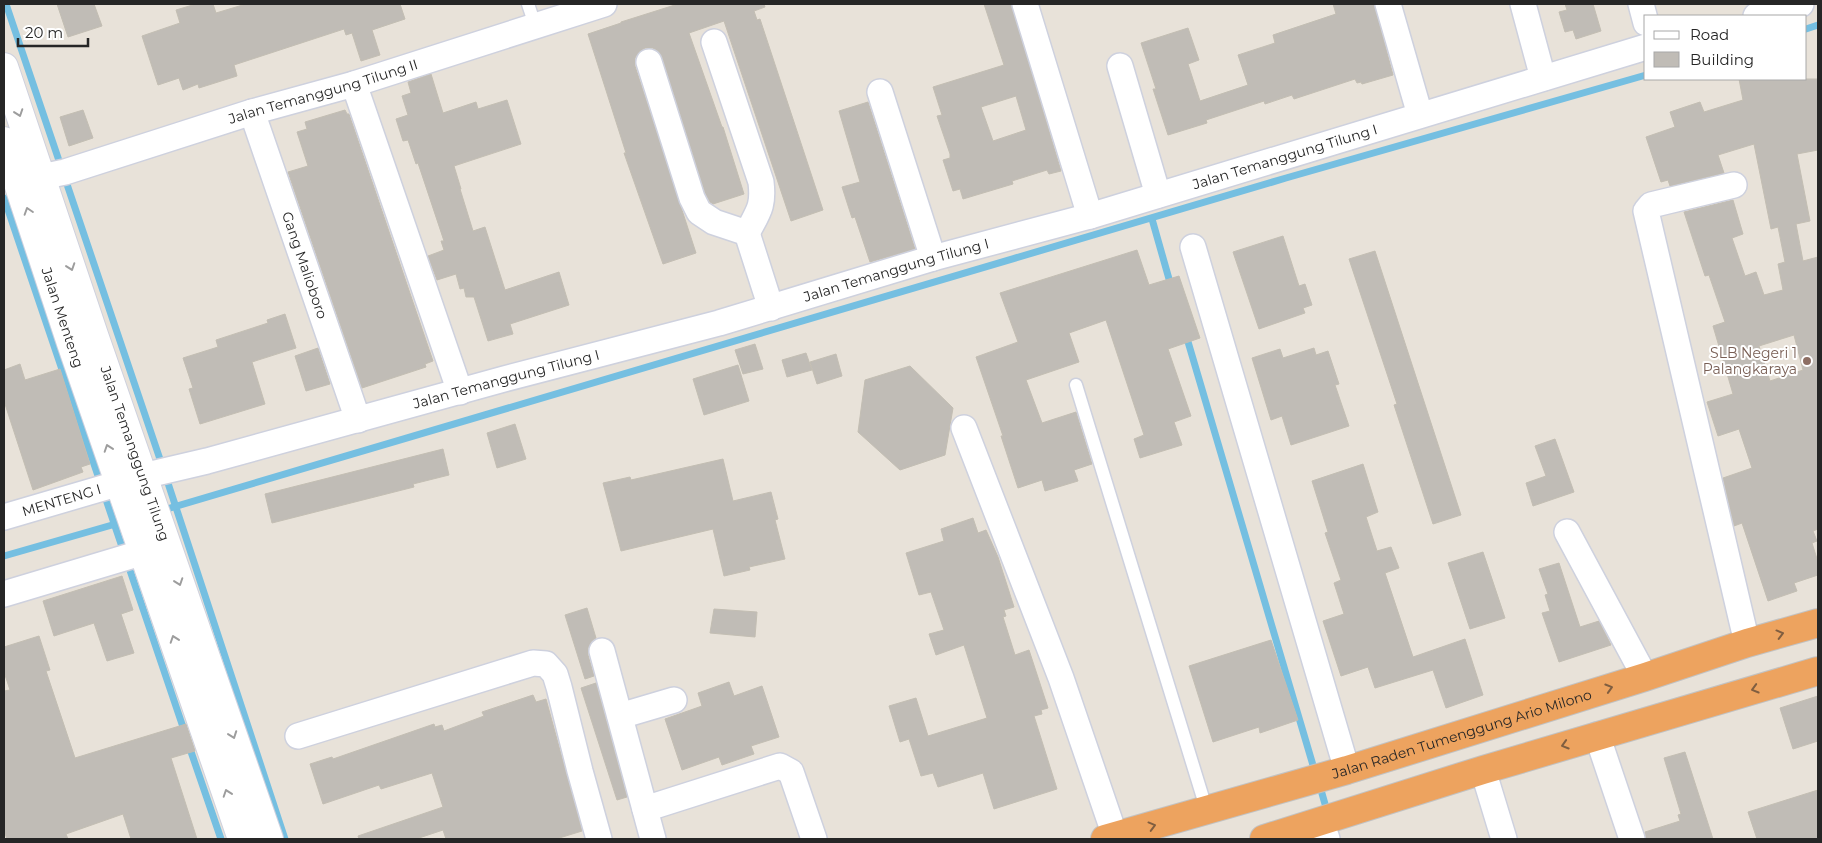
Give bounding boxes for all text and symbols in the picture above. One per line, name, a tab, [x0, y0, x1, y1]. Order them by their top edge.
scale bar	[18, 15, 88, 47]
legend	[1644, 15, 1807, 80]
text: 20 m	[25, 23, 63, 42]
text: Road	[1690, 25, 1729, 44]
text: Building	[1690, 50, 1754, 69]
street label: Jalan Temanggung Tilung II	[225, 55, 420, 128]
one-way arrow	[14, 108, 24, 117]
street label: Jalan Temanggung Tilung I	[1189, 120, 1380, 194]
one-way arrow	[23, 208, 33, 216]
street label: Gang Malioboro	[278, 209, 332, 321]
street label: Jalan Temanggung Tilung I	[800, 234, 991, 306]
one-way arrow	[66, 262, 76, 271]
street label: Jalan Menteng	[37, 264, 88, 370]
place label: SLB Negeri 1 Palangkaraya	[1703, 344, 1797, 378]
street label: Jalan Temanggung Tilung I	[410, 346, 601, 413]
marker: SLB Negeri 1 Palangkaraya	[1801, 355, 1813, 367]
street label: Jalan Temanggung Tilung	[96, 362, 174, 543]
one-way arrow	[104, 444, 114, 453]
street label: MENTENG I	[20, 480, 103, 520]
one-way arrow	[174, 577, 184, 585]
one-way arrow	[1776, 629, 1785, 640]
one-way arrow	[170, 636, 180, 644]
one-way arrow	[1604, 684, 1612, 694]
one-way arrow	[1751, 684, 1759, 694]
street label: Jalan Raden Tumenggung Ario Milono	[1329, 685, 1594, 783]
one-way arrow	[228, 730, 238, 739]
one-way arrow	[1562, 739, 1570, 749]
one-way arrow	[223, 789, 233, 798]
one-way arrow	[1147, 821, 1156, 832]

